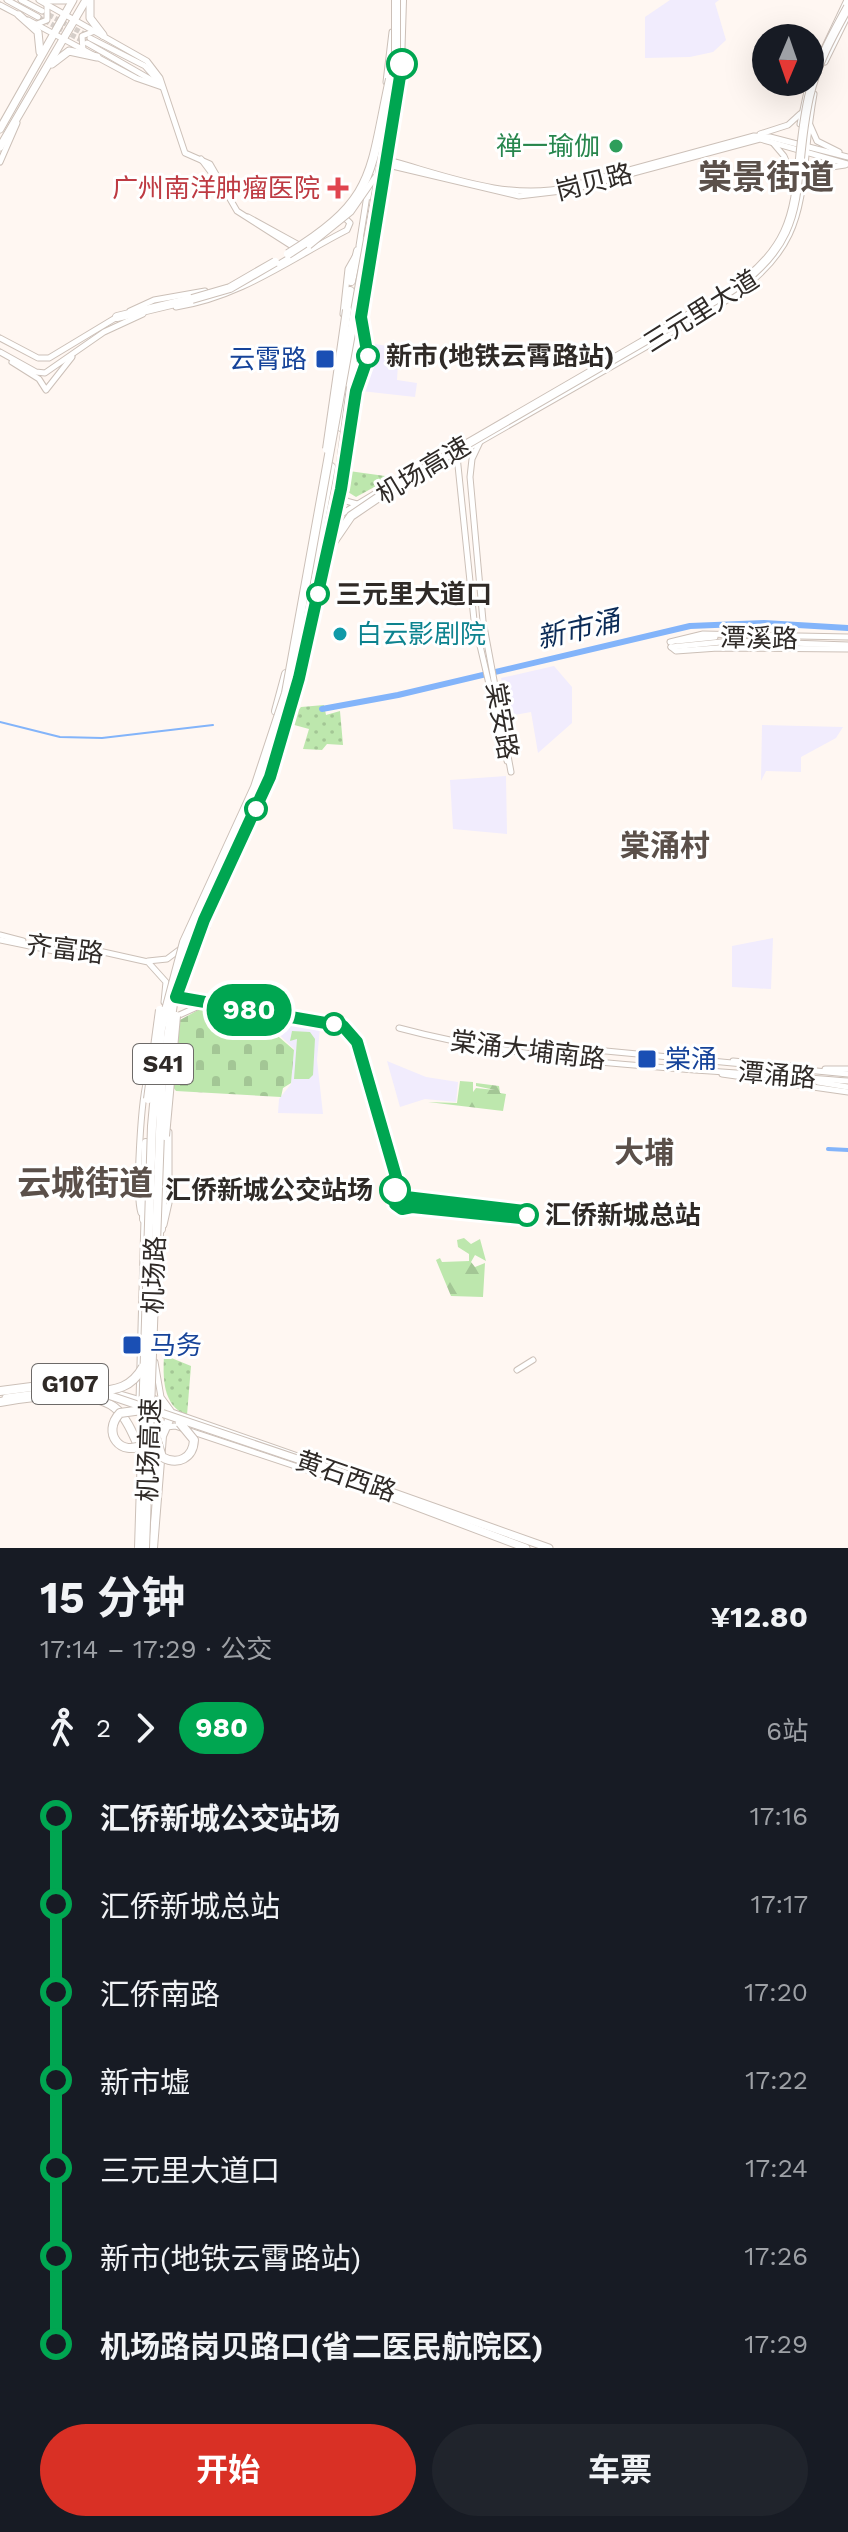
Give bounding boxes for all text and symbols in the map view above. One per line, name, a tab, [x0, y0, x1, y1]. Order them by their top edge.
north arrow	[752, 24, 824, 96]
map controls	[752, 24, 824, 96]
unlabelled marker	[387, 49, 417, 79]
place label: 禅一瑜伽	[496, 131, 600, 161]
marker: 禅一瑜伽	[607, 137, 625, 155]
district label: 棠景街道	[698, 157, 834, 197]
street label: 岗贝路	[553, 158, 635, 206]
place label: 广州南洋肿瘤医院	[112, 173, 320, 203]
marker: 广州南洋肿瘤医院	[327, 177, 349, 199]
street label: 三元里大道	[638, 264, 764, 358]
place label: 新市(地铁云霄路站)	[386, 341, 614, 371]
place label: 云霄路	[229, 344, 307, 374]
marker: 新市(地铁云霄路站)	[357, 345, 379, 367]
marker: 云霄路	[314, 348, 336, 370]
street label: 机场高速	[371, 430, 475, 510]
place label: 三元里大道口	[336, 579, 492, 609]
marker: 三元里大道口	[307, 583, 329, 605]
water label: 新市涌	[533, 603, 626, 655]
place label: 白云影剧院	[356, 619, 486, 649]
street label: 潭溪路	[720, 622, 798, 654]
marker: 白云影剧院	[331, 625, 349, 643]
street label: 棠安路	[480, 680, 524, 762]
unlabelled marker	[245, 798, 267, 820]
district label: 棠涌村	[620, 828, 710, 863]
street label: 齐富路	[24, 929, 106, 969]
line badge: 980	[203, 984, 295, 1036]
text: 980	[223, 993, 275, 1026]
unlabelled marker	[323, 1013, 345, 1035]
street label: 棠涌大埔南路	[449, 1026, 607, 1074]
road number: S41	[133, 1044, 193, 1084]
place label: 棠涌	[665, 1044, 717, 1074]
marker: 棠涌	[636, 1048, 658, 1070]
street label: 潭涌路	[737, 1057, 817, 1093]
district label: 大埔	[614, 1135, 674, 1170]
district label: 云城街道	[17, 1163, 153, 1203]
place label: 汇侨新城公交站场	[165, 1175, 373, 1205]
marker: 汇侨新城公交站场	[380, 1175, 410, 1205]
place label: 汇侨新城总站	[545, 1200, 701, 1230]
marker: 汇侨新城总站	[516, 1204, 538, 1226]
street label: 机场路	[138, 1235, 170, 1315]
place label: 马务	[150, 1330, 202, 1360]
marker: 马务	[121, 1334, 143, 1356]
road number: G107	[32, 1364, 108, 1404]
street label: 机场高速	[132, 1398, 166, 1502]
street label: 黄石西路	[292, 1445, 400, 1507]
text: 15 分钟	[40, 1572, 185, 1624]
text: ¥12.80	[710, 1599, 808, 1634]
text: 17:14 – 17:29 · 公交	[40, 1634, 272, 1664]
icon: walk	[40, 1706, 84, 1750]
icon: forward	[123, 1706, 167, 1750]
text: 980	[195, 1711, 248, 1744]
text: 2	[96, 1713, 111, 1743]
text: 6站	[766, 1716, 808, 1746]
text: 汇侨新城公交站场	[100, 1801, 340, 1836]
text: 17:16	[750, 1801, 808, 1831]
text: 汇侨新城总站	[100, 1889, 280, 1924]
text: 17:17	[751, 1889, 808, 1919]
text: 汇侨南路	[100, 1977, 220, 2012]
text: 17:20	[744, 1977, 808, 2007]
text: 新市墟	[100, 2065, 190, 2100]
text: 17:22	[745, 2065, 808, 2095]
text: 三元里大道口	[100, 2153, 280, 2188]
text: 17:24	[745, 2153, 808, 2183]
text: 新市(地铁云霄路站)	[100, 2241, 361, 2276]
text: 17:26	[745, 2241, 808, 2271]
text: 机场路岗贝路口(省二医民航院区)	[100, 2329, 543, 2364]
text: 17:29	[744, 2329, 808, 2359]
button: 开始	[40, 2424, 416, 2516]
button: 车票	[432, 2424, 808, 2516]

